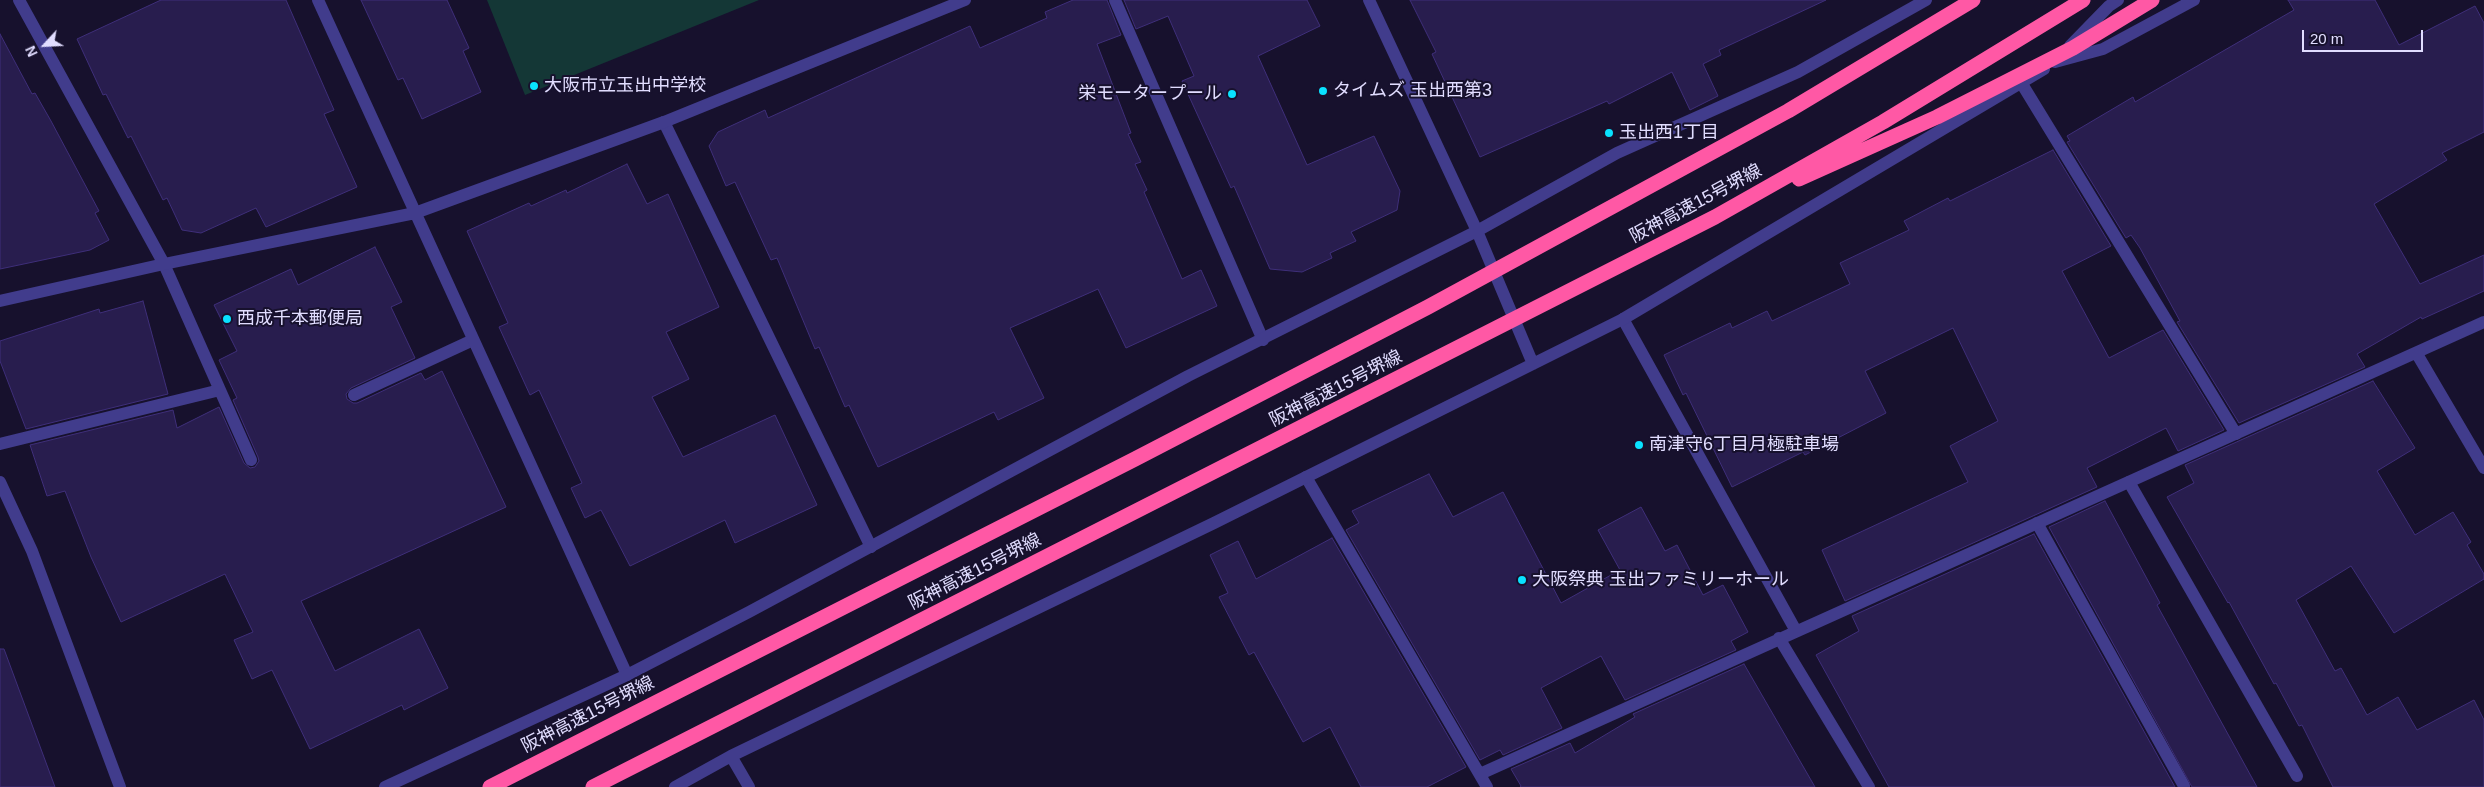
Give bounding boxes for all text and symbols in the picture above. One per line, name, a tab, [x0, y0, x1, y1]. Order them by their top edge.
north arrow	[20, 20, 70, 70]
scale bar	[2304, 20, 2425, 52]
text: 20 m	[2310, 30, 2343, 47]
text: N	[22, 43, 41, 59]
place label: 大阪市立玉出中学校	[544, 75, 706, 97]
marker: 大阪市立玉出中学校	[528, 80, 540, 92]
place label: タイムズ 玉出西第3	[1333, 80, 1492, 102]
place label: 栄モータープール	[1078, 83, 1222, 105]
marker: タイムズ 玉出西第3	[1317, 85, 1329, 97]
marker: 栄モータープール	[1226, 88, 1238, 100]
place label: 玉出西1丁目	[1619, 122, 1719, 144]
marker: 玉出西1丁目	[1603, 127, 1615, 139]
street label: 阪神高速15号堺線	[1626, 160, 1766, 248]
place label: 西成千本郵便局	[237, 308, 363, 330]
marker: 西成千本郵便局	[221, 313, 233, 325]
street label: 阪神高速15号堺線	[1266, 346, 1406, 432]
place label: 南津守6丁目月極駐車場	[1649, 434, 1839, 456]
marker: 南津守6丁目月極駐車場	[1633, 439, 1645, 451]
street label: 阪神高速15号堺線	[905, 529, 1045, 615]
place label: 大阪祭典 玉出ファミリーホール	[1532, 569, 1789, 591]
marker: 大阪祭典 玉出ファミリーホール	[1516, 574, 1528, 586]
street label: 阪神高速15号堺線	[518, 672, 658, 758]

